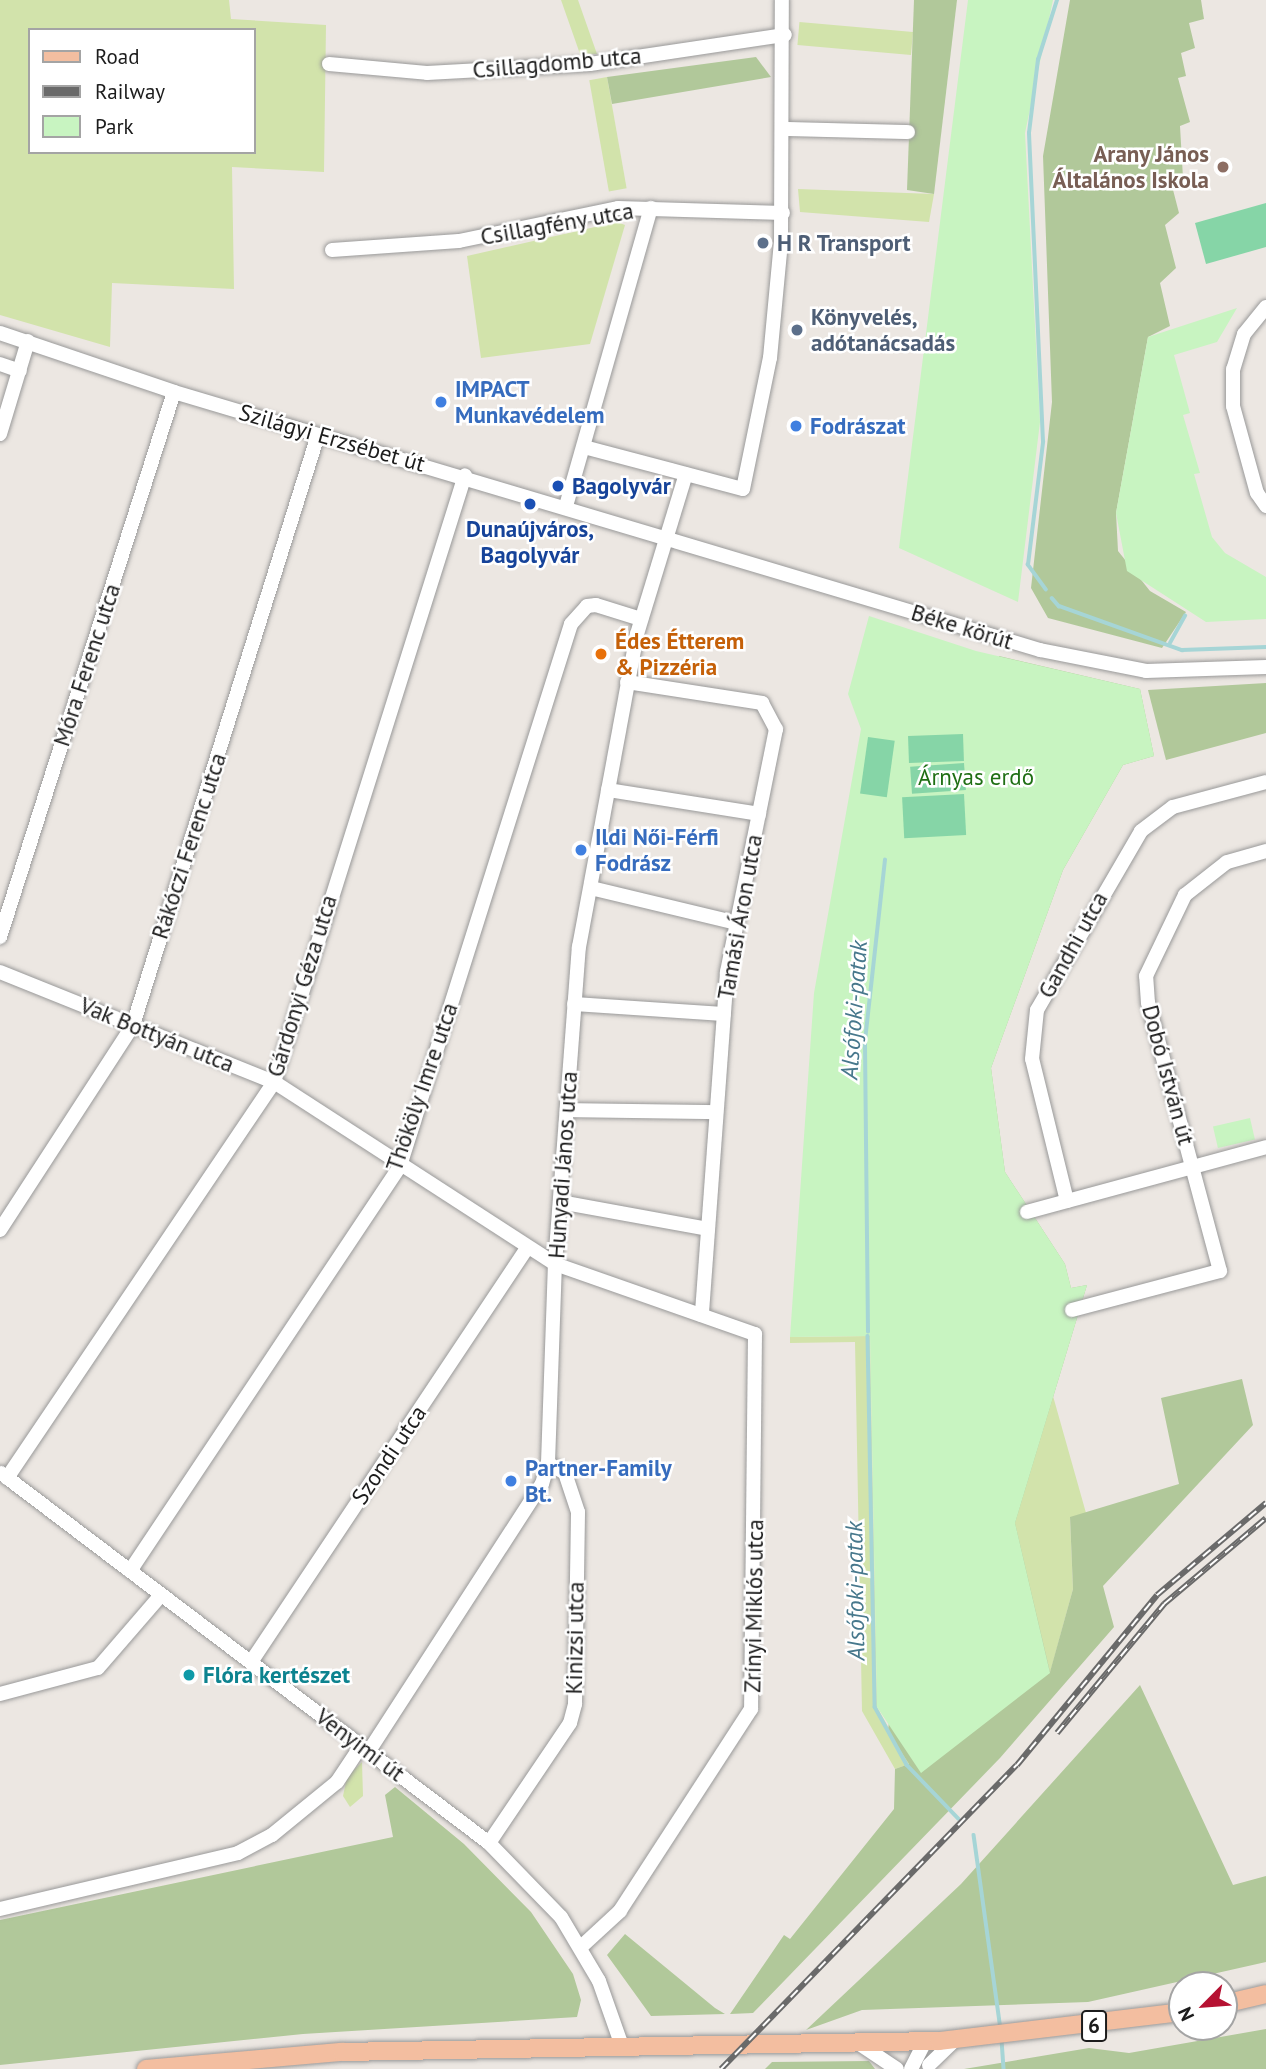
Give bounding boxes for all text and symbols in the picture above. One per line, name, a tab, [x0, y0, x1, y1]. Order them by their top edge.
legend	[28, 28, 256, 154]
street label: Csillagdomb utca	[471, 42, 643, 84]
text: Road	[95, 43, 139, 70]
text: Railway	[95, 78, 165, 105]
text: Park	[95, 113, 134, 140]
place label: Arany János Általános Iskola	[1053, 140, 1209, 194]
marker: Arany János Általános Iskola	[1215, 159, 1231, 175]
street label: Csillagfény utca	[478, 197, 636, 251]
place label: H R Transport	[777, 229, 911, 257]
marker: H R Transport	[755, 235, 771, 251]
place label: Könyvelés, adótanácsadás	[811, 303, 955, 357]
marker: Könyvelés, adótanácsadás	[789, 322, 805, 338]
place label: IMPACT Munkavédelem	[455, 375, 605, 429]
marker: IMPACT Munkavédelem	[433, 394, 449, 410]
street label: Szilágyi Erzsébet út	[236, 398, 428, 478]
place label: Fodrászat	[810, 412, 906, 440]
marker: Fodrászat	[788, 418, 804, 434]
place label: Bagolyvár	[572, 472, 671, 500]
marker: Bagolyvár	[550, 478, 566, 494]
marker: Dunaújváros, Bagolyvár	[522, 496, 538, 512]
place label: Dunaújváros, Bagolyvár	[466, 515, 594, 569]
street label: Móra Ferenc utca	[48, 580, 126, 750]
street label: Béke körút	[908, 598, 1016, 656]
place label: Édes Étterem & Pizzéria	[615, 627, 744, 681]
marker: Édes Étterem & Pizzéria	[593, 646, 609, 662]
street label: Rákóczi Ferenc utca	[146, 749, 232, 943]
park label: Árnyas erdő	[918, 763, 1034, 791]
place label: Ildi Női-Férfi Fodrász	[595, 823, 719, 877]
street label: Tamási Áron utca	[712, 832, 768, 1002]
marker: Ildi Női-Férfi Fodrász	[573, 842, 589, 858]
street label: Gandhi utca	[1033, 887, 1113, 1003]
street label: Gárdonyi Géza utca	[261, 892, 343, 1080]
water label: Alsófoki-patak	[835, 940, 873, 1080]
street label: Vak Bottyán utca	[76, 991, 238, 1079]
street label: Thököly Imre utca	[380, 999, 464, 1175]
street label: Dobó István út	[1136, 1002, 1200, 1148]
street label: Hunyadi János utca	[543, 1070, 583, 1260]
street label: Szondi utca	[346, 1400, 432, 1510]
place label: Partner-Family Bt.	[525, 1454, 672, 1508]
marker: Partner-Family Bt.	[503, 1473, 519, 1489]
street label: Zrínyi Miklós utca	[739, 1519, 769, 1693]
water label: Alsófoki-patak	[839, 1521, 871, 1661]
street label: Kinizsi utca	[560, 1581, 590, 1695]
place label: Flóra kertészet	[203, 1661, 350, 1689]
marker: Flóra kertészet	[181, 1667, 197, 1683]
street label: Venyimi út	[310, 1703, 410, 1787]
north arrow	[1168, 1971, 1238, 2041]
text: N	[1172, 2003, 1199, 2025]
road number: 6	[1080, 2008, 1108, 2044]

